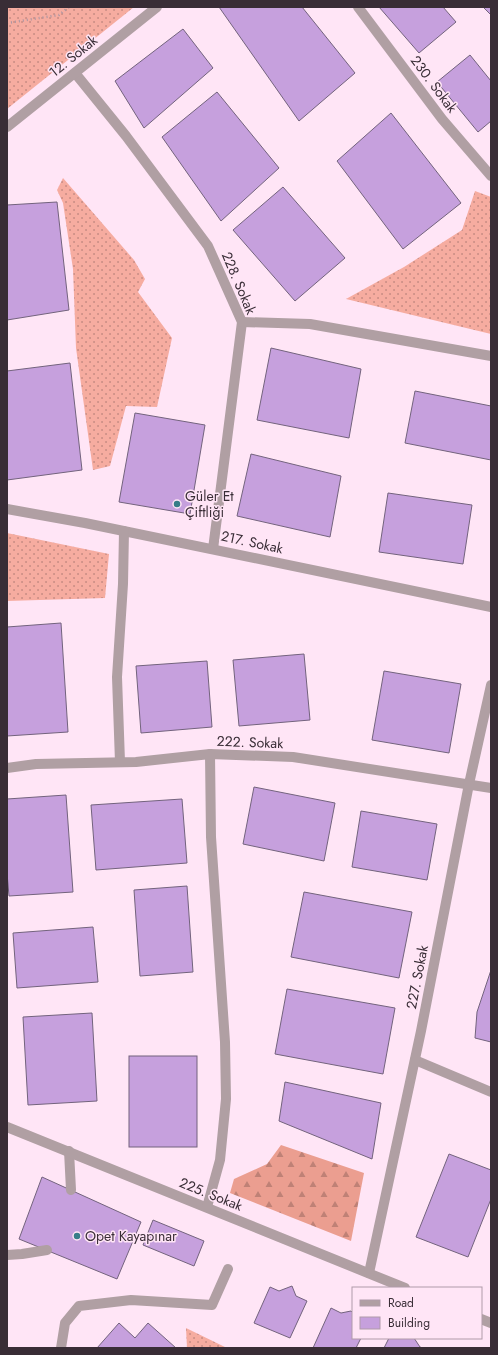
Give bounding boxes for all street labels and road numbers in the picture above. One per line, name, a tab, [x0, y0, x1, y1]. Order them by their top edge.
street label: 12. Sokak	[45, 30, 102, 82]
street label: 230. Sokak	[406, 51, 463, 117]
street label: 228. Sokak	[217, 249, 261, 318]
street label: 217. Sokak	[219, 526, 286, 559]
street label: 222. Sokak	[216, 731, 285, 753]
street label: 227. Sokak	[401, 943, 433, 1011]
street label: 225. Sokak	[176, 1172, 246, 1216]

